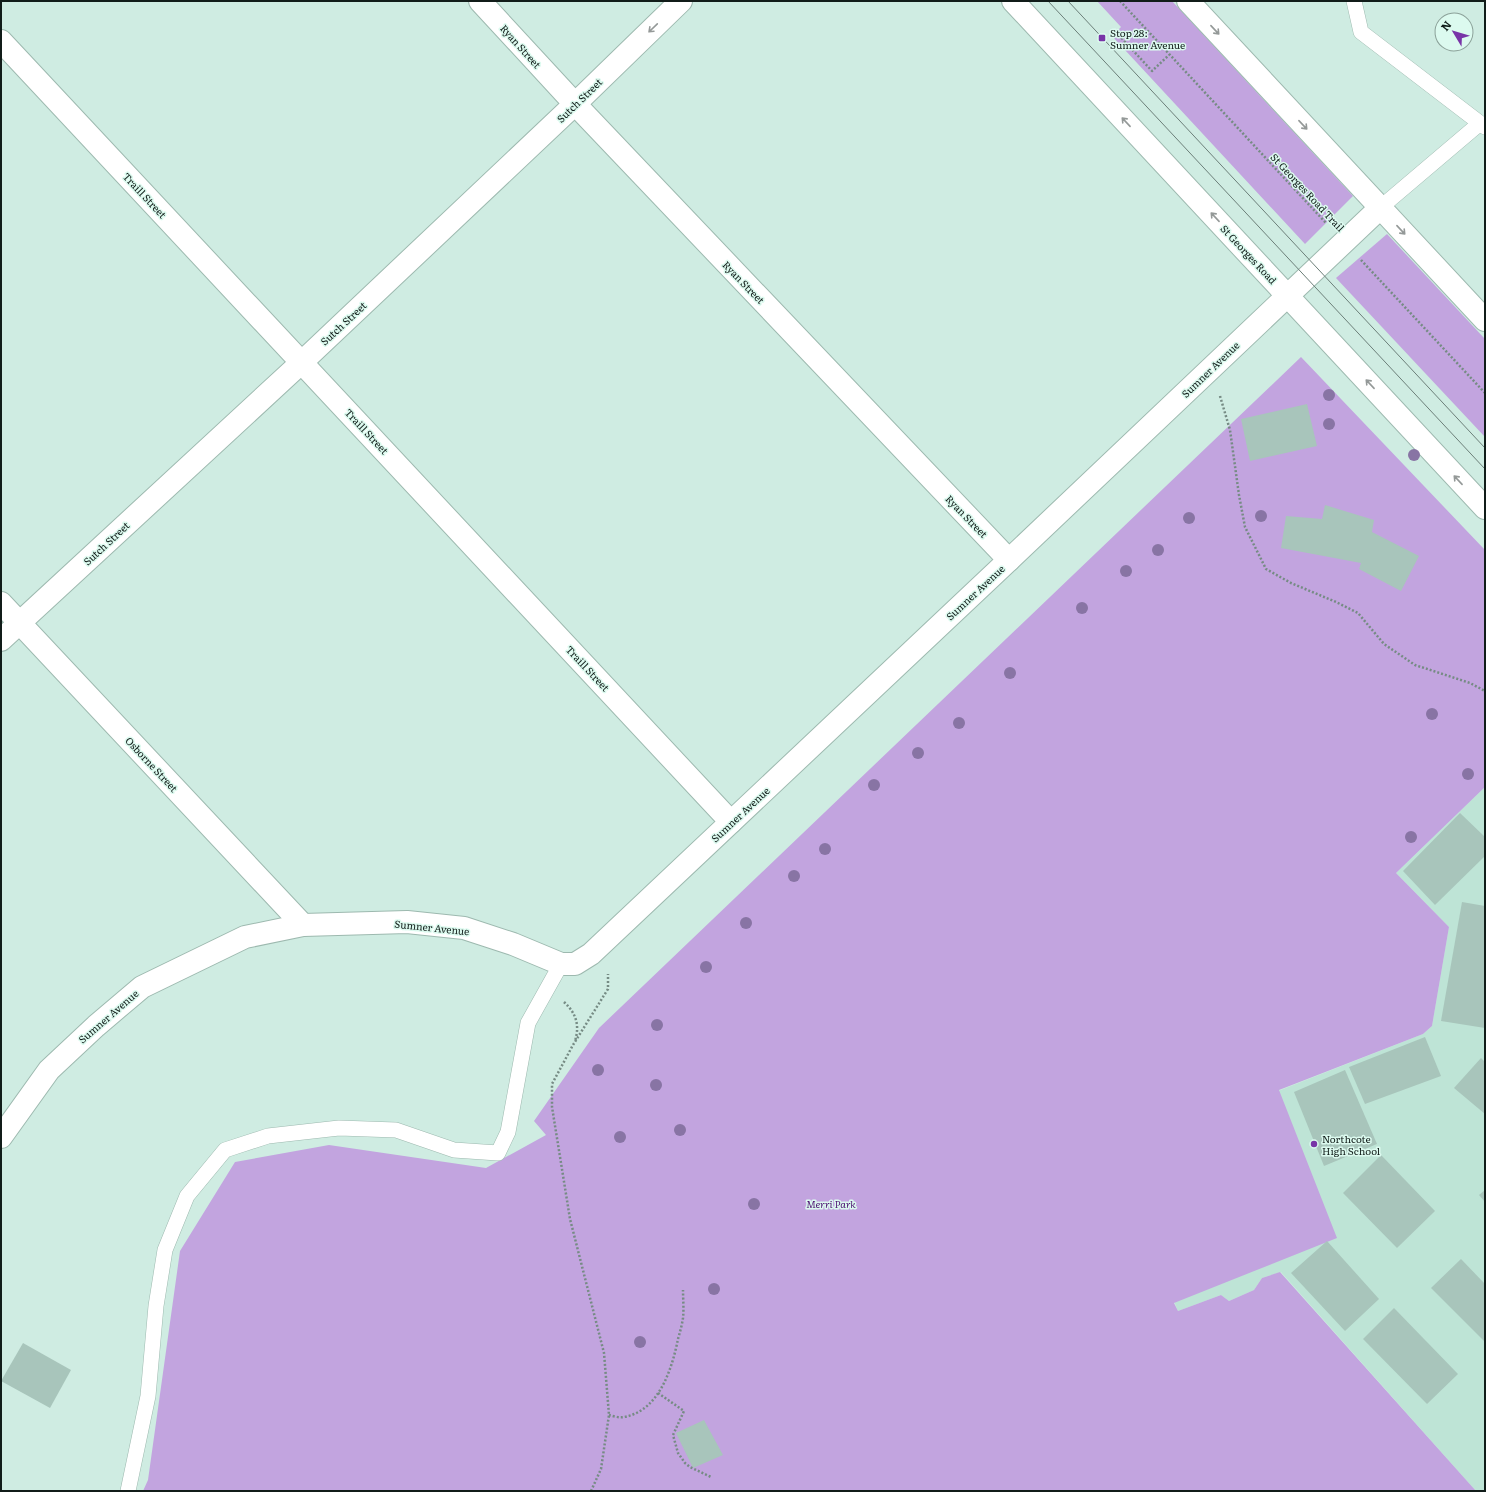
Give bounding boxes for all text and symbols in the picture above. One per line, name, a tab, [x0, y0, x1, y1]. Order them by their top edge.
north arrow	[1434, 12, 1474, 52]
text: N	[1436, 17, 1454, 34]
street label: Ryan Street	[497, 21, 545, 71]
one-way arrow	[648, 23, 658, 33]
one-way arrow	[1210, 24, 1219, 35]
place label: Stop 28: Sumner Avenue	[1110, 25, 1185, 52]
marker: Stop 28: Sumner Avenue	[1097, 33, 1107, 43]
street label: Sutch Street	[553, 74, 605, 126]
one-way arrow	[1122, 118, 1131, 128]
one-way arrow	[1298, 120, 1308, 130]
street label: St Georges Road Trail	[1268, 149, 1349, 235]
street label: Traill Street	[120, 169, 170, 221]
one-way arrow	[1211, 213, 1220, 223]
street label: St Georges Road	[1217, 221, 1281, 287]
one-way arrow	[1397, 225, 1406, 235]
street label: Ryan Street	[720, 257, 768, 307]
street label: Sutch Street	[317, 298, 369, 348]
street label: Sumner Avenue	[1178, 337, 1242, 401]
one-way arrow	[1366, 380, 1375, 390]
street label: Traill Street	[342, 405, 392, 457]
one-way arrow	[1454, 475, 1463, 485]
street label: Ryan Street	[943, 491, 991, 541]
street label: Sutch Street	[80, 518, 132, 568]
street label: Sumner Avenue	[942, 561, 1008, 623]
street label: Traill Street	[563, 642, 613, 694]
street label: Osborne Street	[122, 733, 182, 795]
street label: Sumner Avenue	[707, 783, 773, 845]
street label: Sumner Avenue	[394, 916, 470, 938]
street label: Sumner Avenue	[75, 986, 141, 1046]
place label: Northcote High School	[1322, 1131, 1381, 1158]
marker: Northcote High School	[1309, 1139, 1319, 1149]
park label: Merri Park	[806, 1196, 856, 1211]

